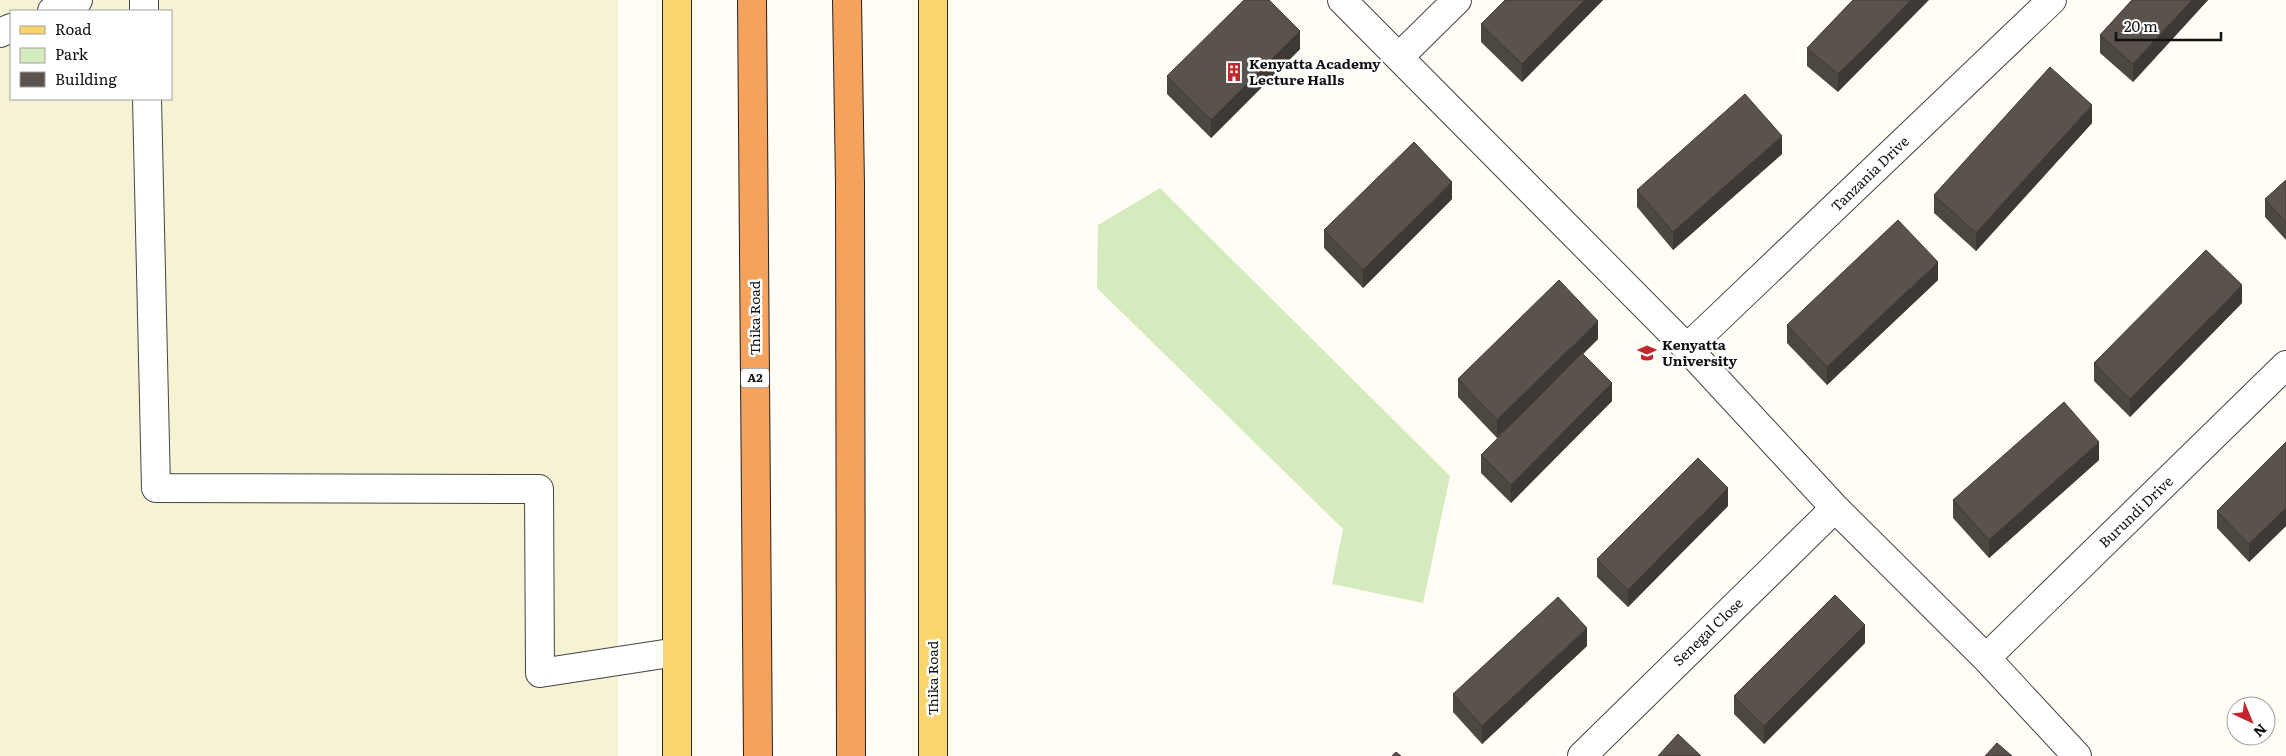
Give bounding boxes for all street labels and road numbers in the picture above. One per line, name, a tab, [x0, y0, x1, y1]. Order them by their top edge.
street label: Tanzania Drive	[1826, 131, 1913, 216]
street label: Thika Road	[744, 280, 764, 355]
road number: A2	[741, 368, 769, 388]
street label: Burundi Drive	[2094, 471, 2177, 552]
street label: Senegal Close	[1668, 593, 1747, 670]
street label: Thika Road	[922, 640, 942, 715]

